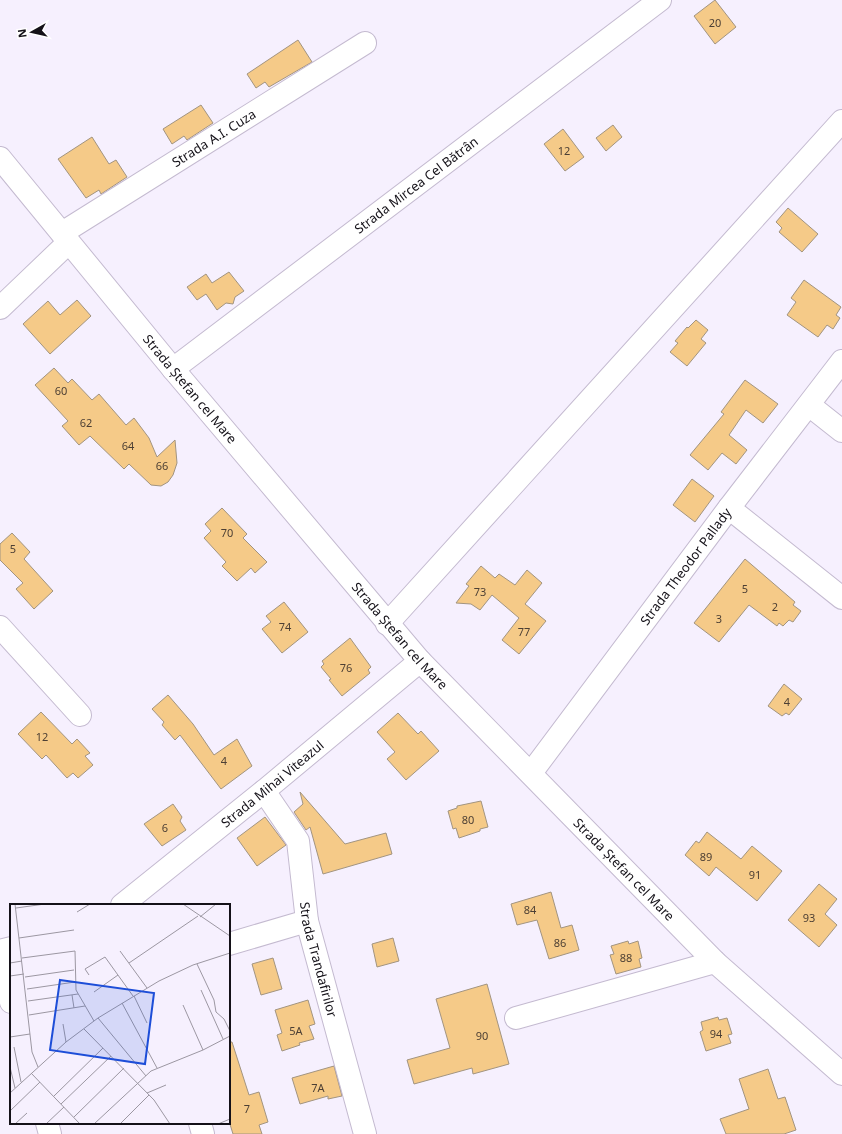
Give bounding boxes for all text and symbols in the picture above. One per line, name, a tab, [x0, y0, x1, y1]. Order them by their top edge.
north arrow	[12, 12, 52, 52]
house number: 20	[709, 15, 721, 30]
text: N	[14, 28, 30, 39]
street label: Strada A.I. Cuza	[168, 105, 259, 171]
street label: Strada Mircea Cel Bătrân	[351, 132, 482, 237]
house number: 12	[558, 143, 570, 158]
street label: Strada Ștefan cel Mare	[139, 330, 241, 447]
house number: 60	[55, 383, 67, 398]
house number: 62	[80, 415, 92, 430]
house number: 64	[122, 438, 135, 453]
house number: 66	[156, 458, 168, 473]
street label: Strada Theodor Pallady	[636, 504, 735, 629]
house number: 70	[221, 525, 233, 540]
house number: 5	[10, 541, 16, 556]
street label: Strada Ștefan cel Mare	[348, 578, 452, 693]
house number: 5	[742, 581, 748, 596]
house number: 73	[474, 584, 486, 599]
house number: 2	[772, 599, 778, 614]
house number: 3	[716, 611, 722, 626]
house number: 74	[279, 619, 292, 634]
house number: 77	[518, 624, 530, 639]
house number: 76	[340, 660, 352, 675]
house number: 4	[784, 694, 791, 709]
house number: 12	[36, 729, 48, 744]
street label: Strada Mihai Viteazul	[217, 736, 327, 831]
house number: 4	[221, 753, 228, 768]
house number: 80	[462, 812, 474, 827]
street label: Strada Ștefan cel Mare	[570, 814, 679, 925]
house number: 6	[162, 820, 168, 835]
house number: 89	[700, 849, 712, 864]
house number: 91	[749, 867, 761, 882]
street label: Strada Trandafirilor	[296, 901, 342, 1020]
house number: 84	[524, 902, 537, 917]
inset map	[10, 904, 230, 1124]
house number: 93	[803, 910, 815, 925]
house number: 86	[554, 935, 566, 950]
house number: 88	[620, 950, 632, 965]
house number: 5A	[289, 1023, 304, 1038]
house number: 94	[710, 1026, 723, 1041]
house number: 90	[476, 1028, 488, 1043]
house number: 7A	[311, 1080, 326, 1095]
house number: 7	[244, 1101, 250, 1116]

